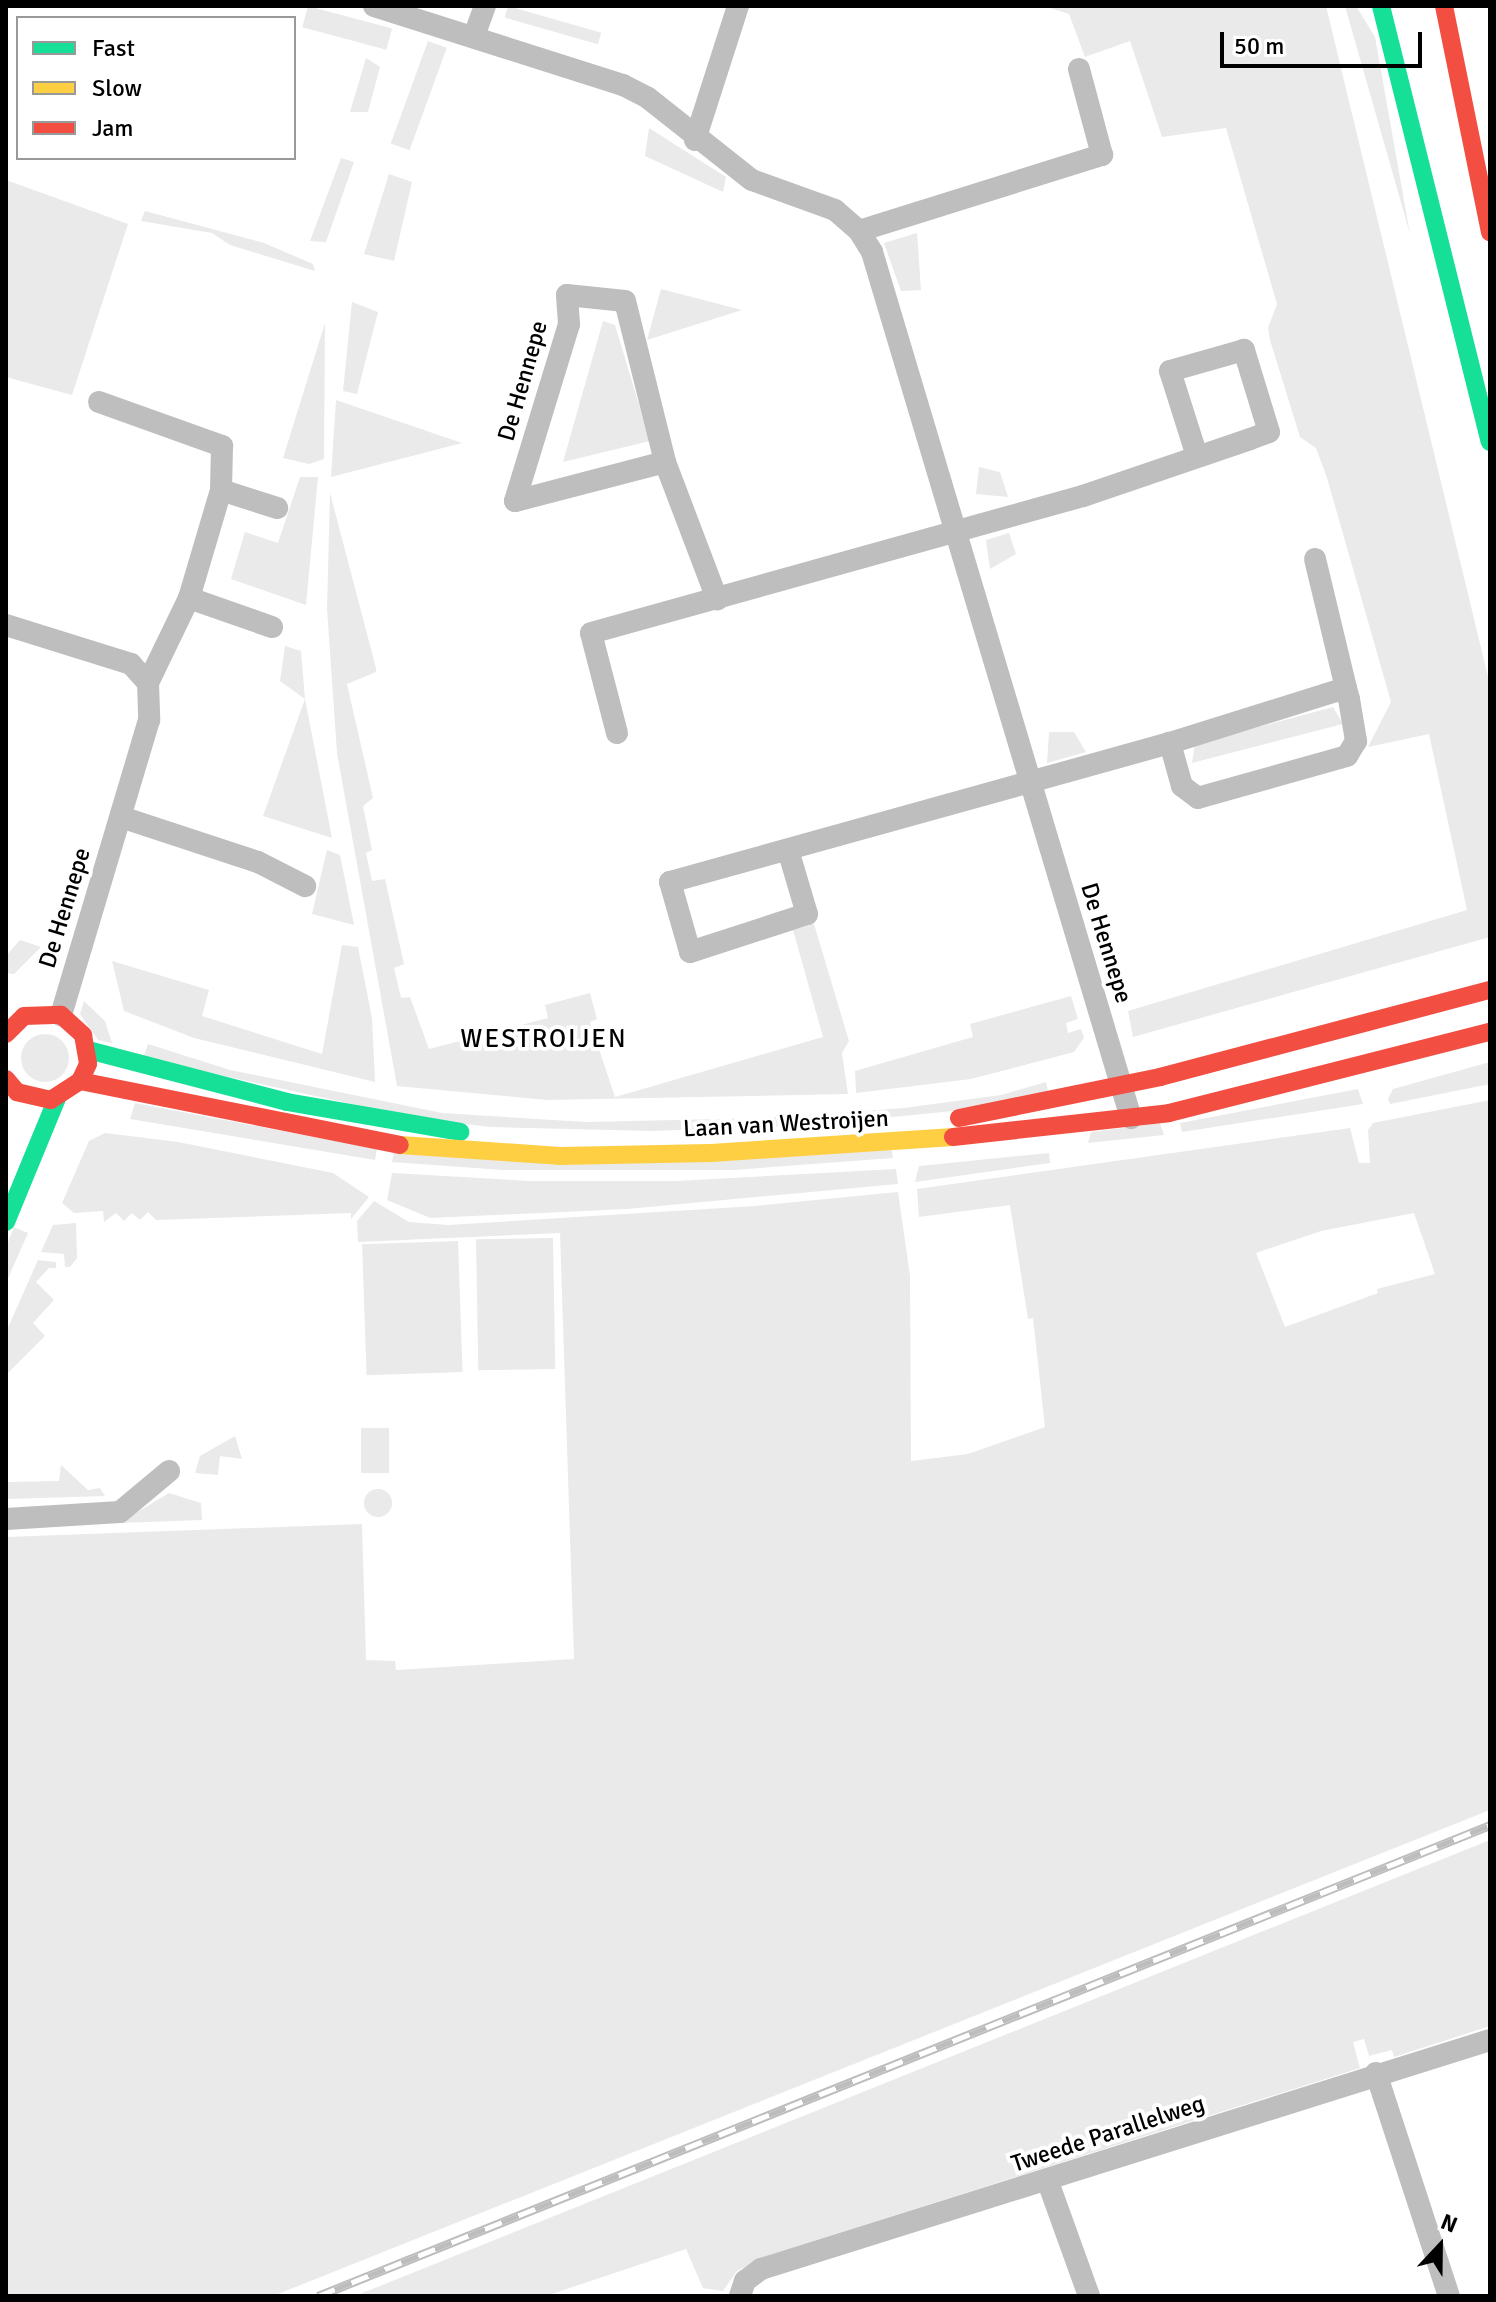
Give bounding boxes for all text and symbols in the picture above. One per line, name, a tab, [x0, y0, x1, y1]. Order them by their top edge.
legend	[16, 16, 296, 160]
scale bar	[1224, 16, 1426, 66]
text: 50 m	[1234, 31, 1284, 61]
text: Fast	[92, 33, 135, 63]
text: Slow	[92, 73, 142, 103]
text: Jam	[92, 113, 133, 143]
street label: De Hennepe	[492, 317, 554, 445]
street label: De Hennepe	[33, 845, 97, 971]
street label: De Hennepe	[1074, 880, 1138, 1006]
district label: WESTROIJEN	[460, 1024, 628, 1056]
street label: Laan van Westroijen	[682, 1104, 890, 1144]
street label: Tweede Parallelweg	[1008, 2089, 1208, 2179]
north arrow	[1400, 2206, 1480, 2286]
text: N	[1437, 2208, 1461, 2239]

